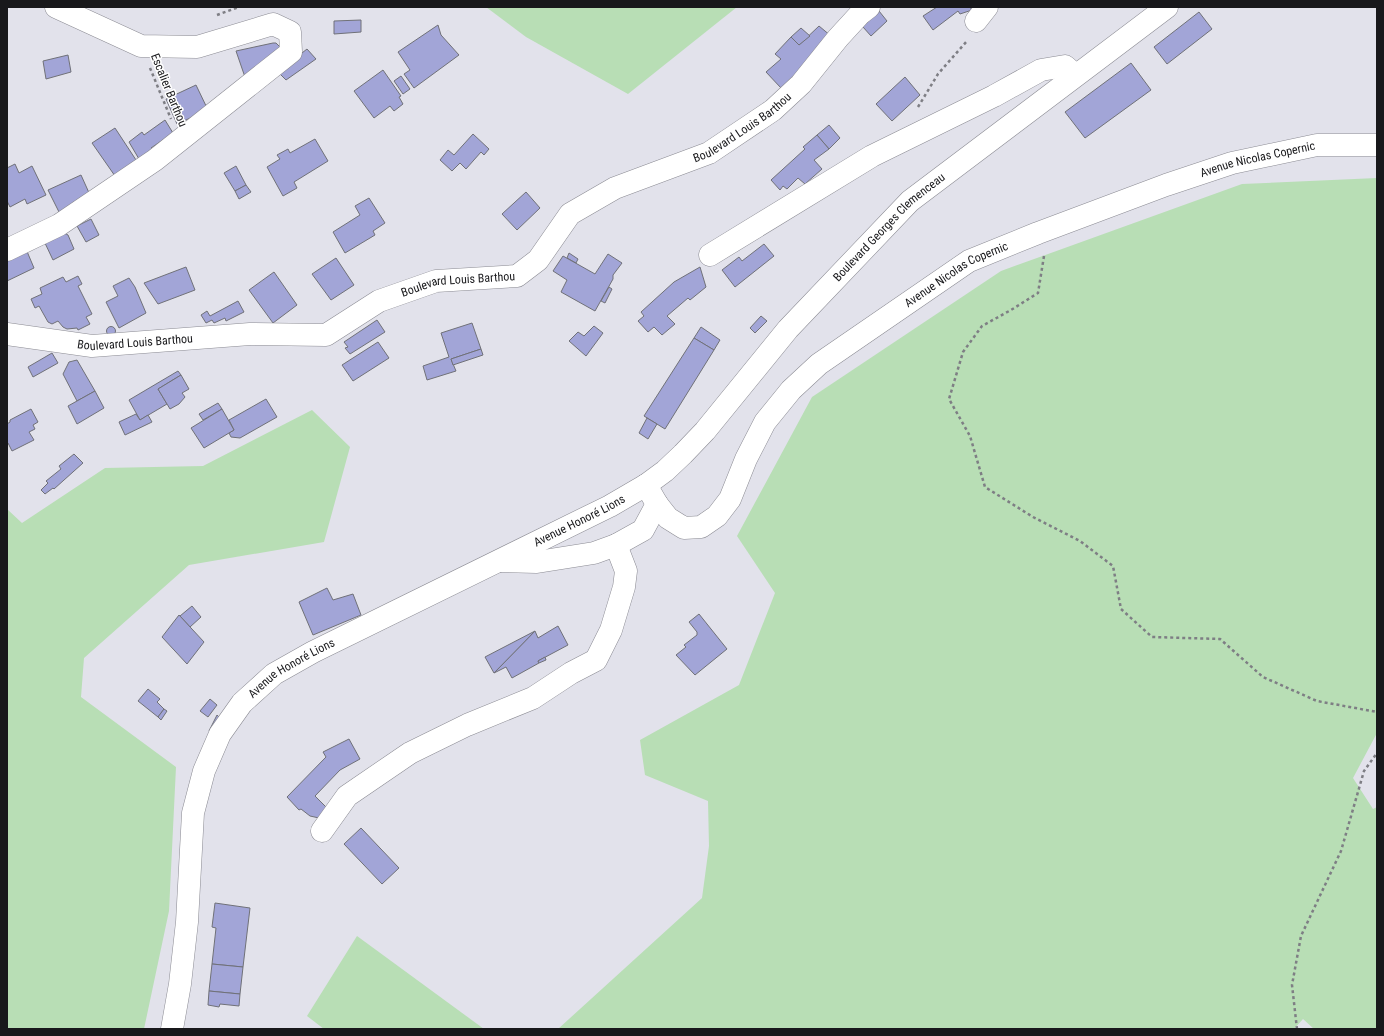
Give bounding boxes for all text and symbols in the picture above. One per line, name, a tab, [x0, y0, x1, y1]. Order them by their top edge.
street label: Escalier Barthou	[148, 51, 190, 129]
street label: Boulevard Louis Barthou	[691, 90, 794, 165]
street label: Avenue Nicolas Copernic	[1198, 139, 1317, 180]
street label: Boulevard Georges Clemenceau	[830, 170, 948, 284]
street label: Avenue Nicolas Copernic	[902, 239, 1010, 310]
street label: Boulevard Louis Barthou	[399, 269, 516, 300]
street label: Boulevard Louis Barthou	[76, 331, 194, 353]
street label: Avenue Honoré Lions	[531, 492, 628, 549]
street label: Avenue Honoré Lions	[245, 635, 337, 701]

